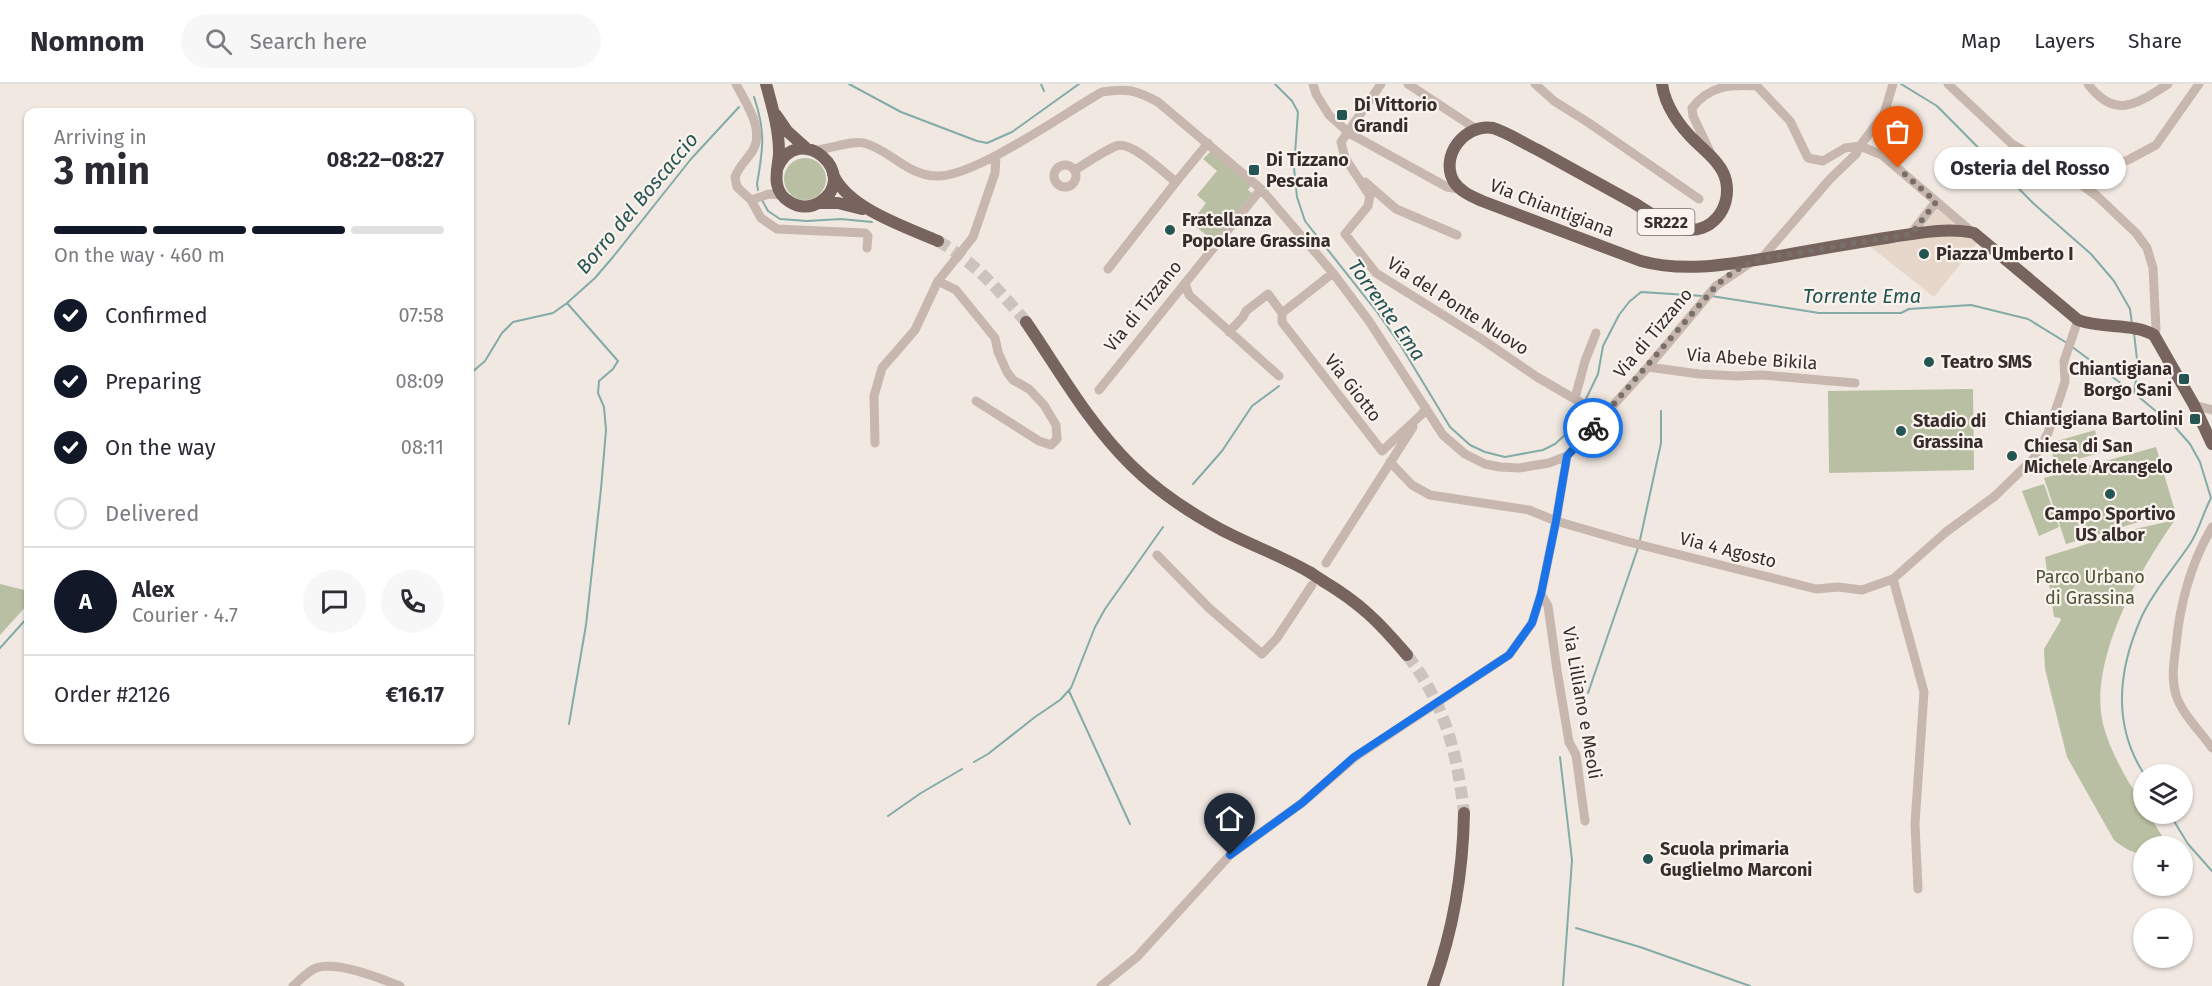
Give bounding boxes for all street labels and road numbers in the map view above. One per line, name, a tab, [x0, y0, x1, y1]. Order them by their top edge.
street label: Via Chiantigiana	[1487, 174, 1617, 242]
road number: SR222	[1638, 209, 1694, 235]
street label: Via del Ponte Nuovo	[1383, 252, 1533, 360]
street label: Via di Tizzano	[1100, 256, 1186, 356]
street label: Via di Tizzano	[1609, 283, 1697, 383]
street label: Via Abebe Bikila	[1686, 343, 1818, 375]
street label: Via Giotto	[1320, 350, 1386, 426]
street label: Via 4 Agosto	[1677, 527, 1779, 573]
street label: Via Lilliano e Meoli	[1558, 625, 1606, 781]

